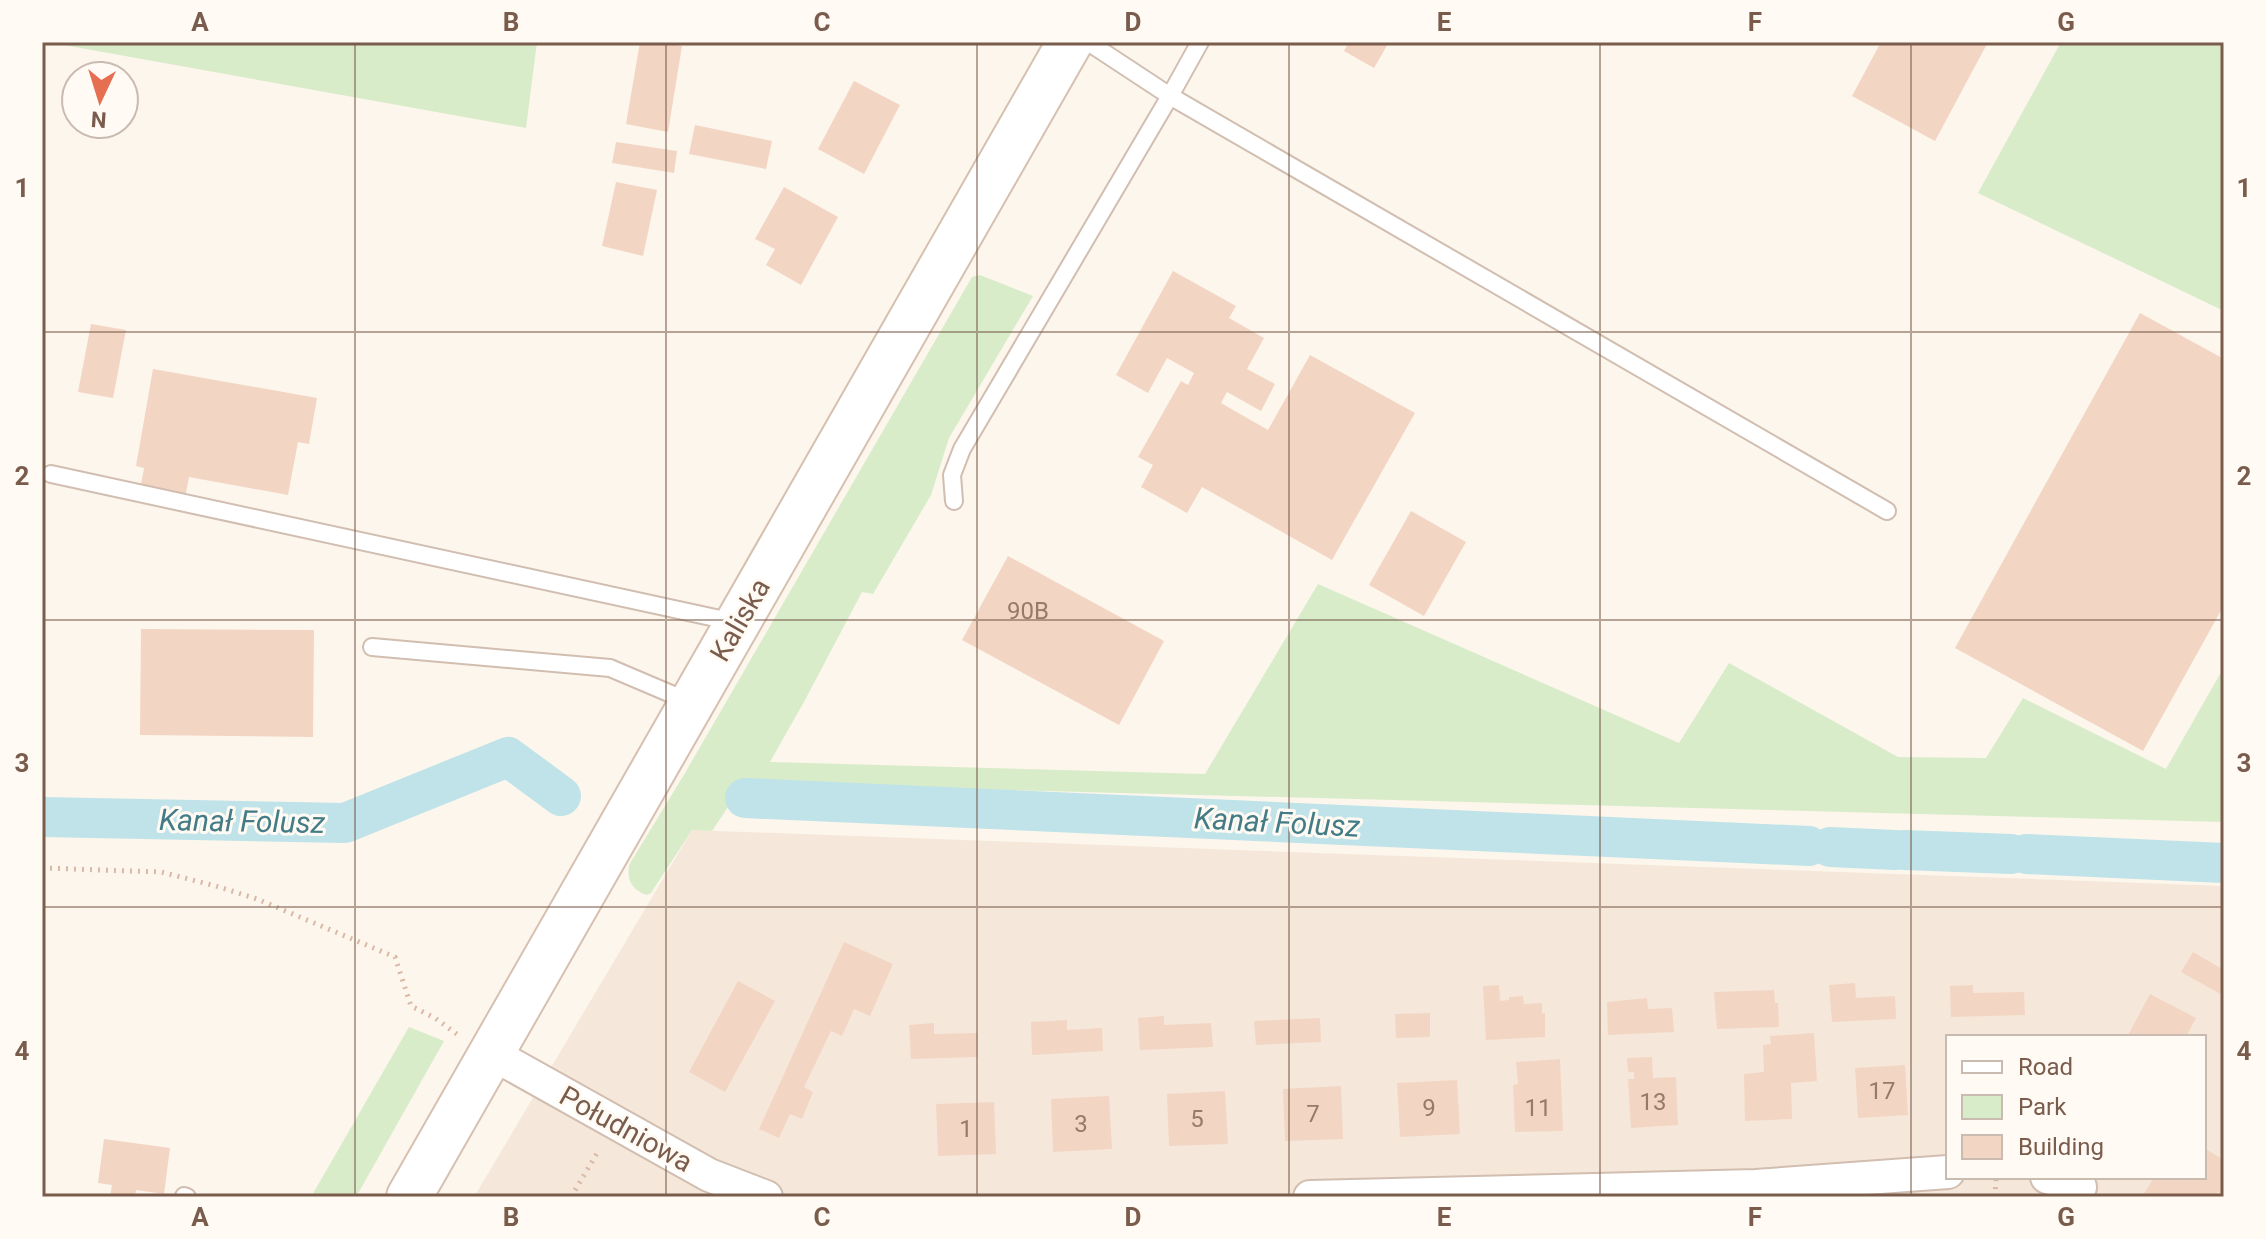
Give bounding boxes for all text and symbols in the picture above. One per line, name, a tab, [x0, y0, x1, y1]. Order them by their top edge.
text: A	[191, 7, 209, 37]
text: B	[503, 7, 519, 37]
text: C	[813, 7, 831, 37]
text: D	[1125, 7, 1141, 37]
text: E	[1437, 7, 1452, 37]
text: F	[1748, 7, 1762, 37]
text: G	[2057, 7, 2075, 37]
north arrow	[60, 60, 140, 140]
text: N	[90, 106, 107, 132]
text: 1	[15, 173, 29, 203]
text: 1	[2237, 173, 2251, 203]
text: 2	[15, 461, 29, 491]
text: 2	[2237, 461, 2251, 491]
street label: Kaliska	[703, 573, 777, 667]
house number: 90B	[1007, 597, 1049, 625]
text: 3	[15, 748, 29, 778]
text: 3	[2237, 748, 2251, 778]
water label: Kanał Folusz	[1193, 800, 1361, 844]
water label: Kanał Folusz	[159, 802, 326, 840]
legend	[1946, 1035, 2206, 1179]
text: 4	[15, 1036, 30, 1066]
text: 4	[2237, 1036, 2252, 1066]
text: Road	[2018, 1053, 2073, 1081]
house number: 17	[1869, 1077, 1895, 1105]
street label: Południowa	[554, 1079, 698, 1179]
house number: 13	[1640, 1088, 1666, 1116]
text: Park	[2018, 1093, 2067, 1121]
house number: 9	[1422, 1094, 1436, 1122]
house number: 11	[1525, 1094, 1551, 1122]
house number: 7	[1306, 1100, 1320, 1128]
house number: 5	[1190, 1105, 1204, 1133]
house number: 3	[1074, 1110, 1088, 1138]
house number: 1	[959, 1115, 973, 1143]
text: Building	[2018, 1133, 2104, 1161]
text: A	[191, 1202, 209, 1232]
text: B	[503, 1202, 519, 1232]
text: C	[813, 1202, 831, 1232]
text: D	[1125, 1202, 1141, 1232]
text: E	[1437, 1202, 1452, 1232]
text: F	[1748, 1202, 1762, 1232]
text: G	[2057, 1202, 2075, 1232]

